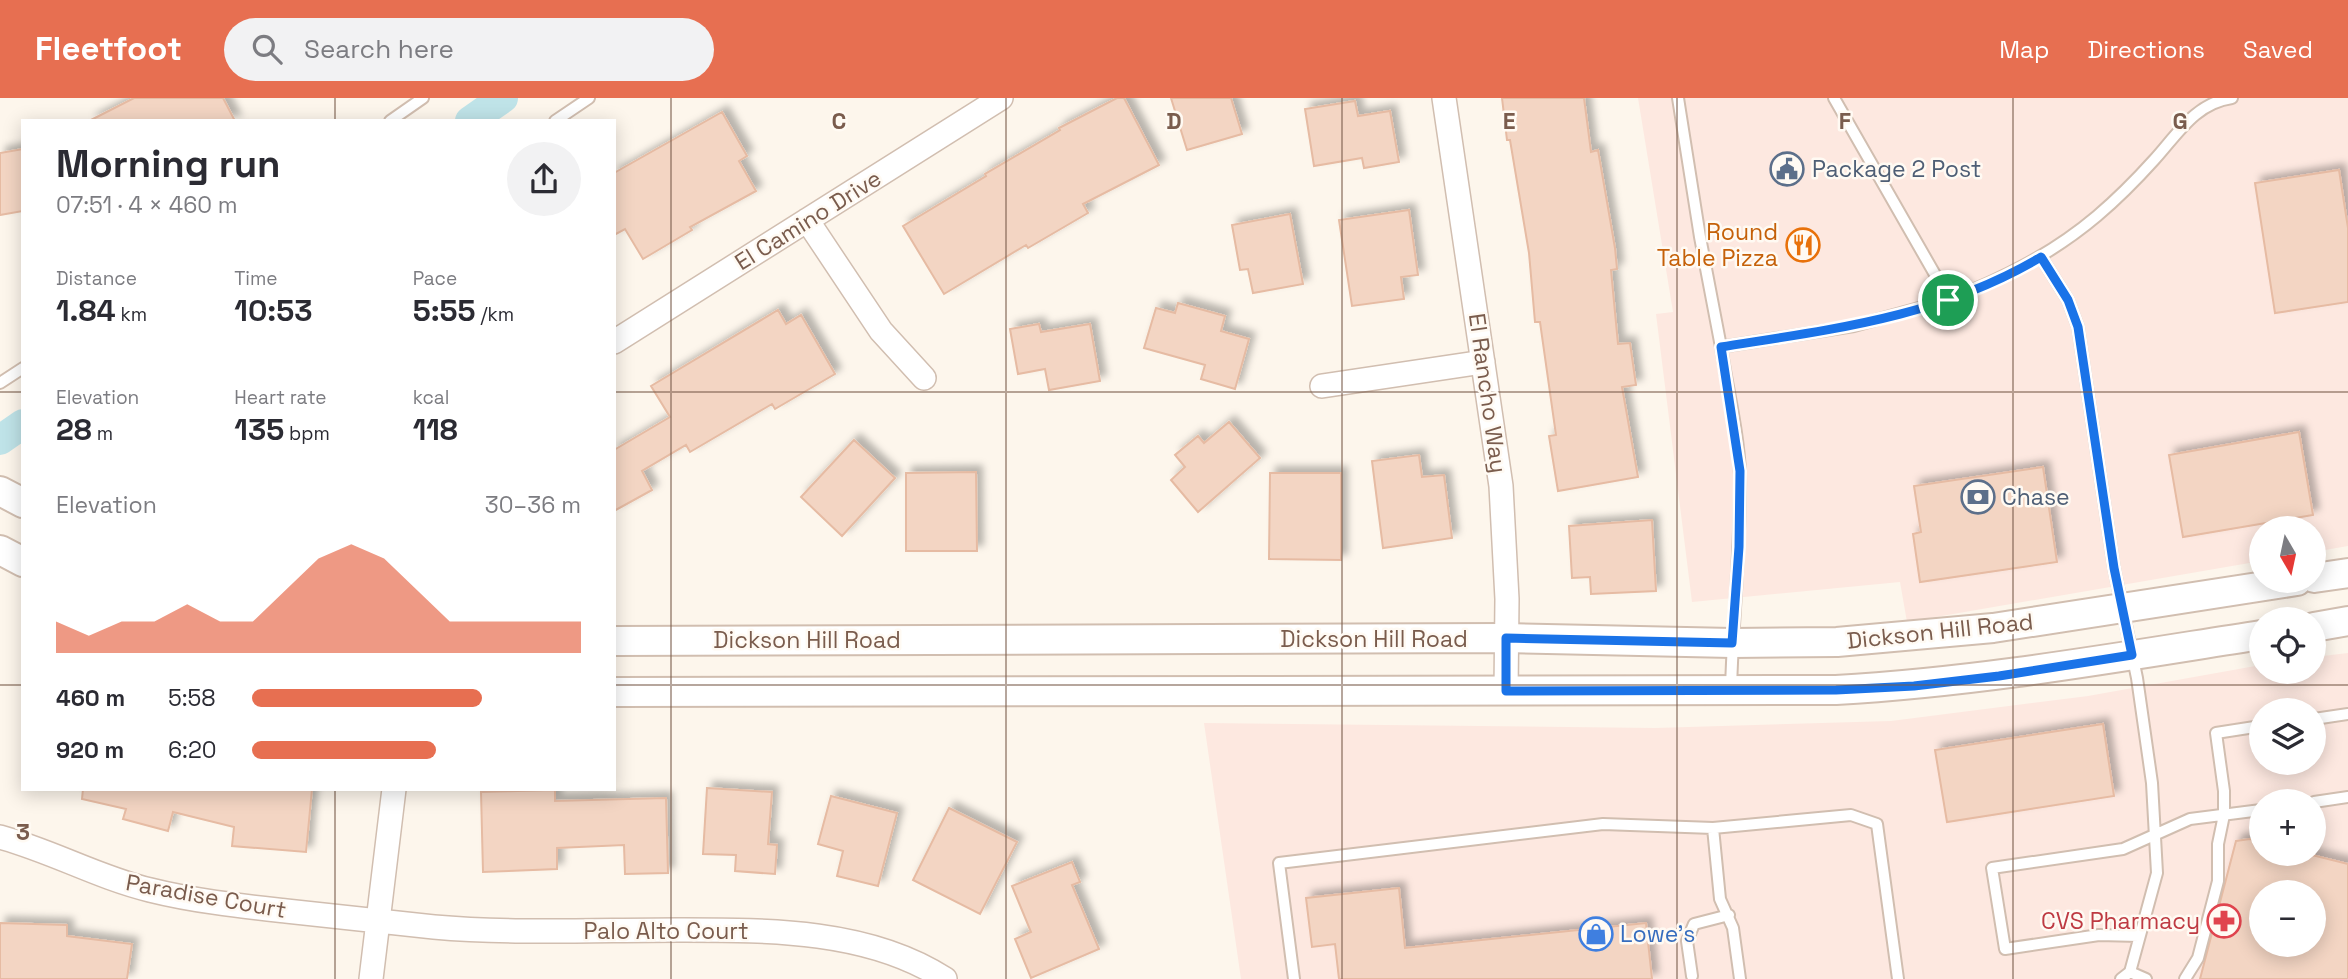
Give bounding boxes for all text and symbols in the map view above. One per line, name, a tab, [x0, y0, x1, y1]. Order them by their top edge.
search box	[224, 18, 714, 81]
text: Fleetfoot	[35, 28, 182, 70]
icon: search	[248, 30, 286, 68]
text: Search here	[304, 32, 454, 66]
text: Map	[1999, 34, 2049, 65]
text: Directions	[2087, 34, 2205, 65]
text: Saved	[2243, 34, 2313, 65]
text: C	[832, 106, 846, 136]
text: D	[1166, 106, 1182, 136]
text: E	[1503, 106, 1515, 136]
text: F	[1839, 106, 1851, 136]
text: G	[2172, 106, 2188, 136]
text: Morning run	[56, 140, 281, 188]
button: share	[507, 142, 581, 216]
public building icon: Package 2 Post	[1768, 150, 1806, 188]
place label: Package 2 Post	[1812, 154, 1981, 184]
street label: El Camino Drive	[729, 163, 887, 277]
text: 07:51 · 4 × 460 m	[56, 190, 238, 220]
place label: Round Table Pizza	[1657, 217, 1778, 273]
restaurant icon: Round Table Pizza	[1784, 226, 1822, 264]
text: Distance	[56, 266, 137, 291]
text: Time	[234, 266, 278, 291]
text: Pace	[413, 266, 457, 291]
pin	[1918, 270, 1978, 330]
icon: arrive	[1929, 281, 1967, 319]
text: 1.84	[56, 291, 116, 330]
text: 10:53	[234, 291, 313, 330]
text: 5:55	[413, 291, 476, 330]
text: km	[116, 302, 147, 327]
text: /km	[476, 302, 514, 327]
street label: El Rancho Way	[1462, 311, 1514, 475]
text: Elevation	[56, 385, 139, 410]
text: Heart rate	[234, 385, 327, 410]
text: kcal	[413, 385, 449, 410]
text: 28	[56, 410, 92, 449]
text: 135	[234, 410, 284, 449]
text: 118	[413, 410, 458, 449]
text: m	[92, 421, 113, 446]
text: bpm	[284, 421, 330, 446]
bank icon: Chase	[1959, 478, 1997, 516]
place label: Chase	[2002, 482, 2070, 512]
text: Elevation	[56, 490, 157, 520]
text: 30–36 m	[485, 490, 581, 520]
north arrow	[2249, 516, 2326, 593]
map controls	[2249, 516, 2326, 957]
street label: Dickson Hill Road	[1845, 606, 2035, 656]
button: locate	[2249, 607, 2326, 684]
street label: Dickson Hill Road	[1280, 624, 1468, 654]
street label: Dickson Hill Road	[713, 625, 901, 655]
text: 460 m	[56, 683, 125, 713]
text: 5:58	[168, 683, 216, 713]
button: layers	[2249, 698, 2326, 775]
text: 920 m	[56, 735, 124, 765]
text: 6:20	[168, 735, 217, 765]
button: +	[2249, 789, 2326, 866]
text: 3	[16, 817, 30, 847]
street label: Paradise Court	[123, 867, 289, 925]
button: −	[2249, 880, 2326, 957]
pharmacy icon: CVS Pharmacy	[2205, 902, 2243, 940]
place label: CVS Pharmacy	[2041, 906, 2200, 936]
shop icon: Lowe's	[1577, 915, 1615, 953]
street label: Palo Alto Court	[584, 916, 748, 946]
place label: Lowe's	[1620, 919, 1695, 949]

